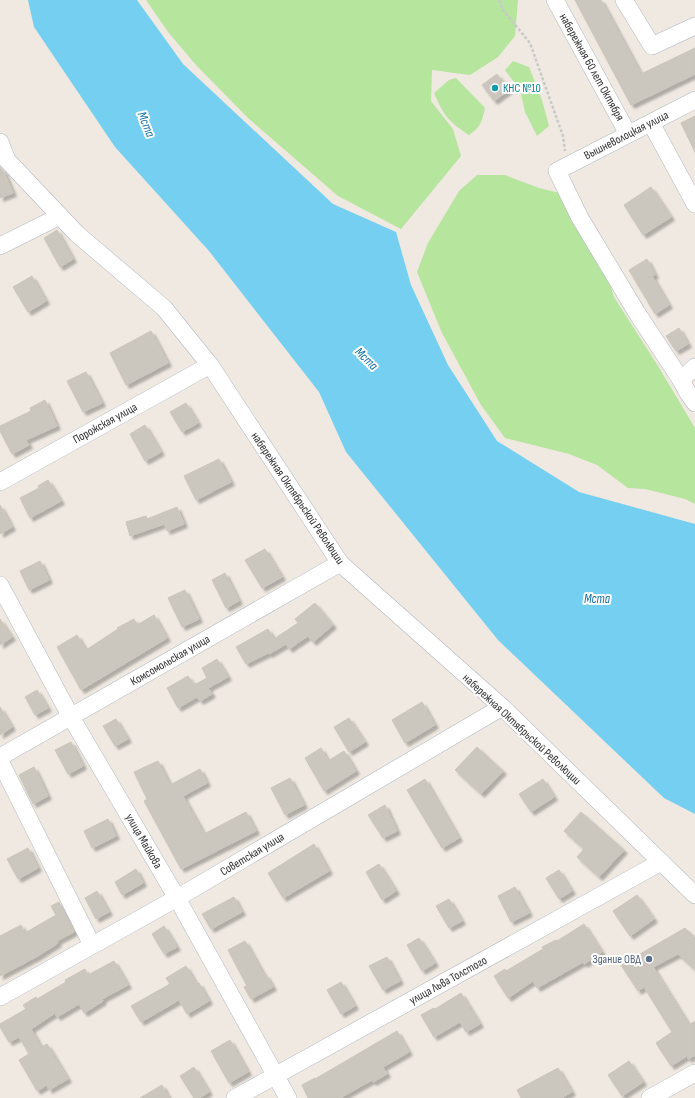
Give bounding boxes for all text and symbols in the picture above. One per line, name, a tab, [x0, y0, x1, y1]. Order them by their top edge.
street label: набережная 60 лет Октября	[556, 11, 628, 124]
place label: КНС №10	[503, 81, 541, 96]
marker: КНС №10	[490, 83, 500, 93]
street label: Вышневолоцкая улица	[581, 107, 671, 163]
water label: Мста	[134, 109, 159, 140]
water label: Мста	[351, 344, 382, 374]
street label: Порожская улица	[70, 399, 140, 447]
street label: набережная Октябрьской Революции	[248, 429, 348, 567]
water label: Мста	[584, 591, 611, 607]
street label: Комсомольская улица	[128, 631, 213, 689]
street label: набережная Октябрьской Революции	[459, 671, 584, 788]
street label: улица Майкова	[122, 811, 166, 872]
street label: Советская улица	[217, 829, 287, 879]
place label: Здание ОВД	[592, 952, 641, 967]
street label: улица Льва Толстого	[407, 953, 490, 1008]
marker: Здание ОВД	[644, 954, 654, 964]

